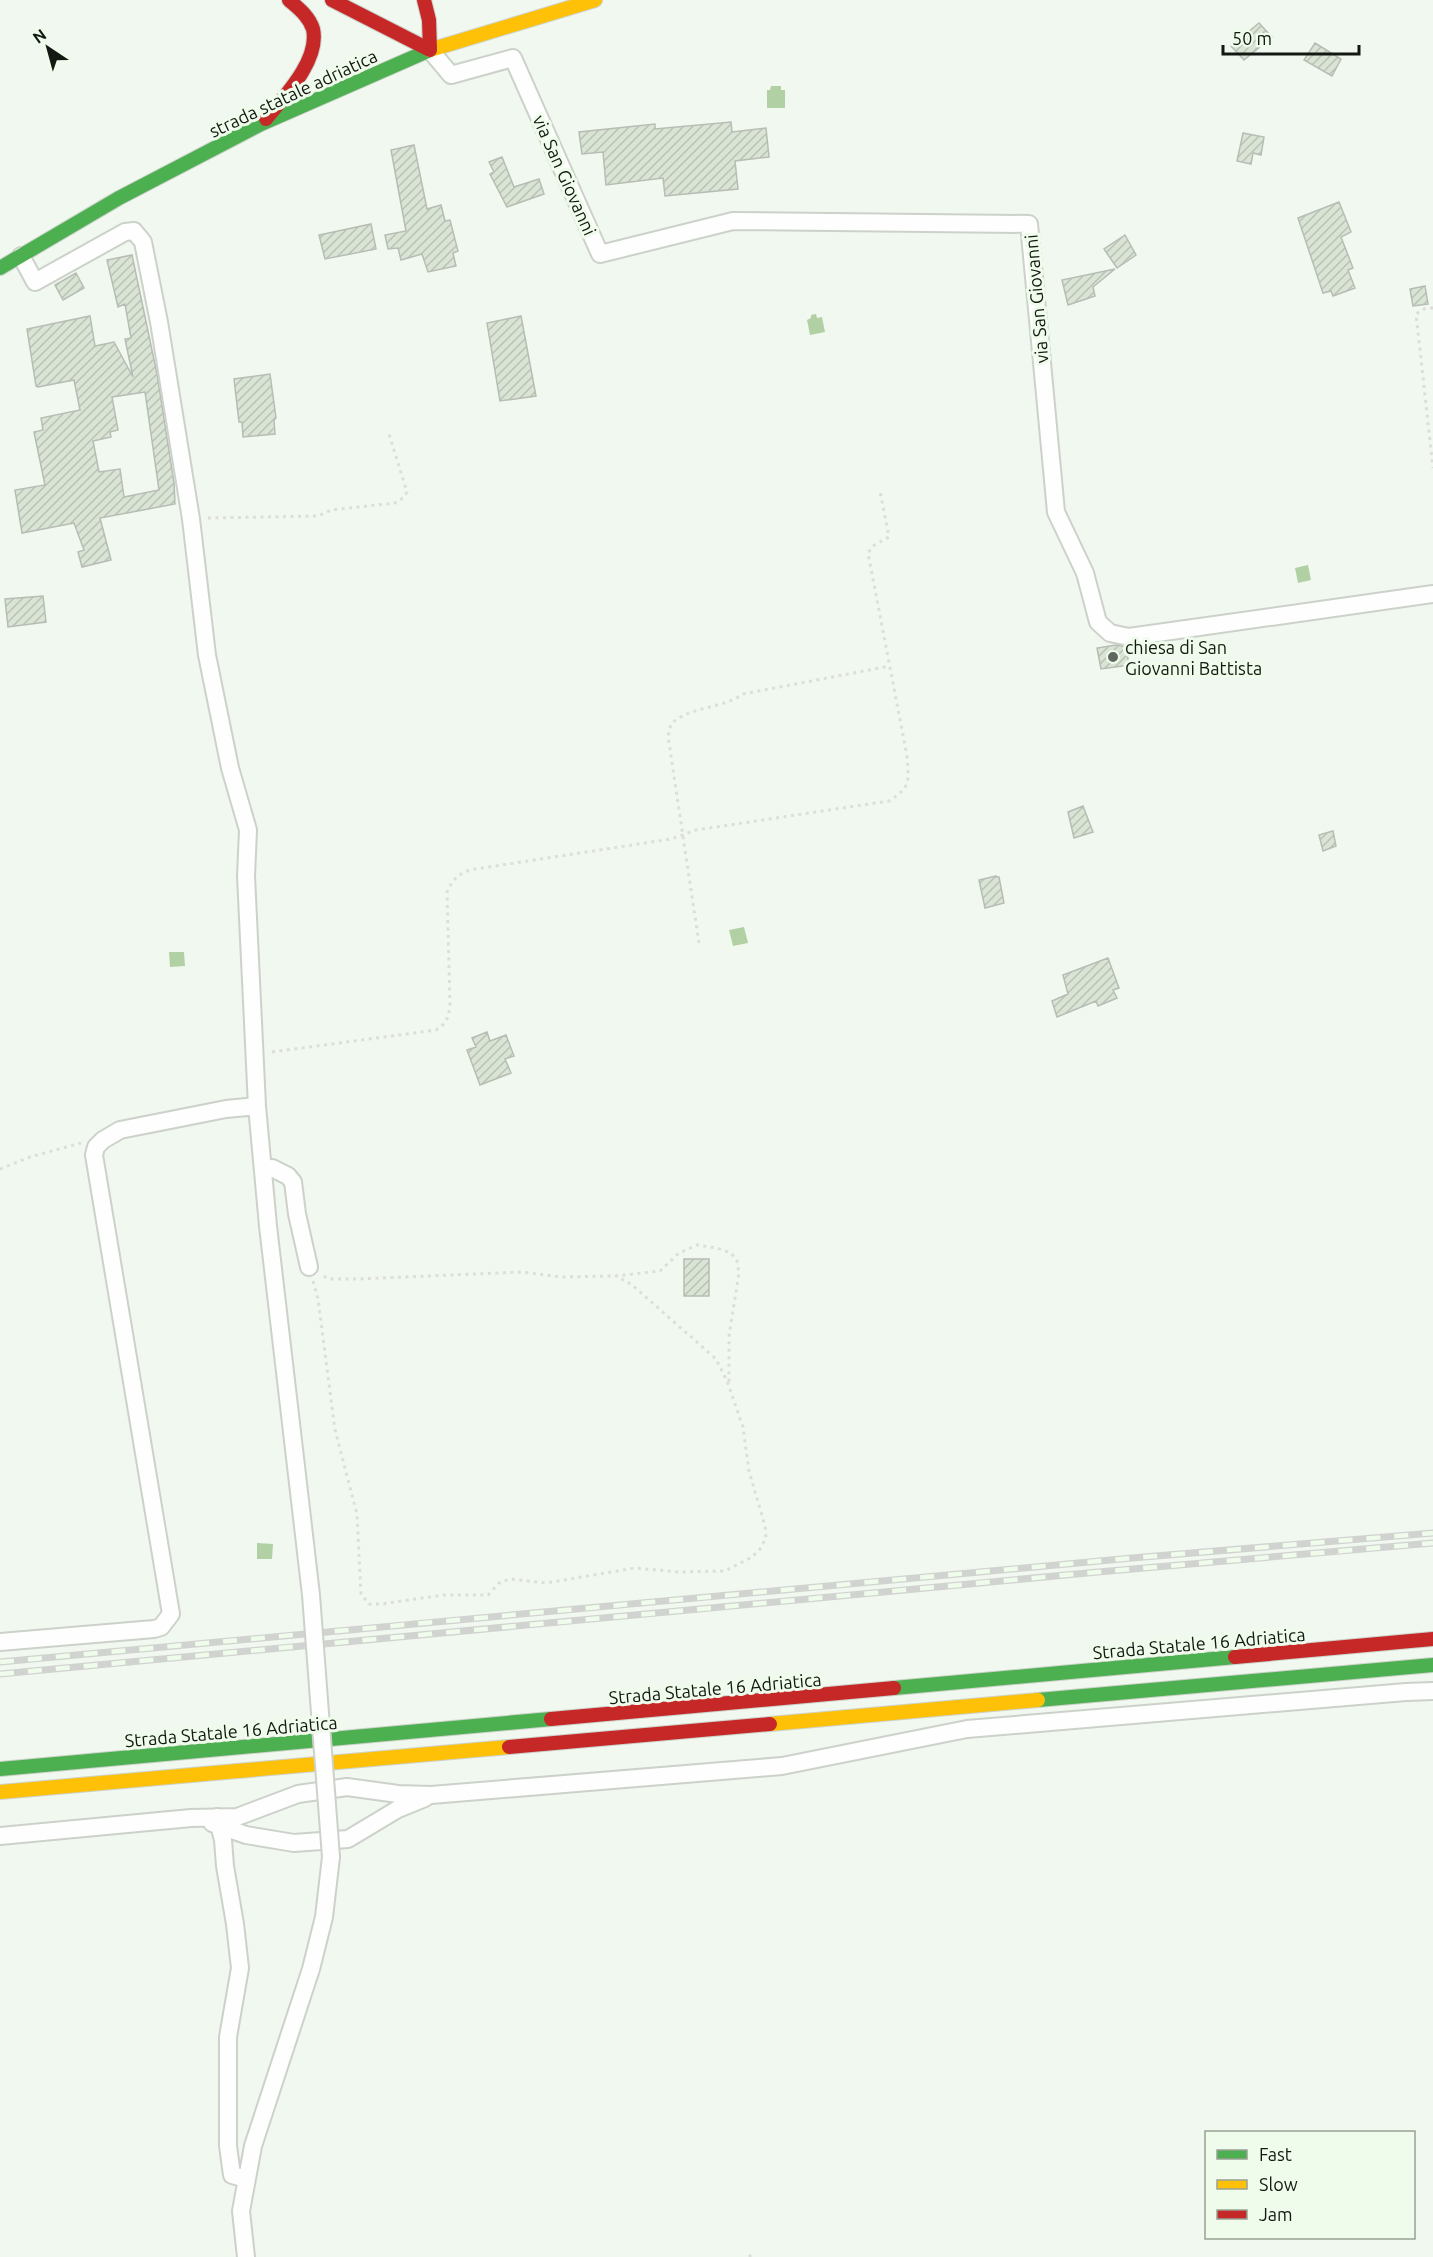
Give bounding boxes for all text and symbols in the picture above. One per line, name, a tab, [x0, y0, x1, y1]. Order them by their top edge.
north arrow	[18, 18, 78, 78]
scale bar	[1223, 18, 1360, 56]
text: N	[29, 25, 49, 47]
text: 50 m	[1232, 28, 1272, 48]
street label: strada statale adriatica	[206, 45, 380, 141]
street label: via San Giovanni	[530, 112, 600, 238]
street label: via San Giovanni	[1020, 234, 1052, 364]
place label: chiesa di San Giovanni Battista	[1125, 637, 1262, 678]
marker: chiesa di San Giovanni Battista	[1106, 650, 1120, 664]
street label: Strada Statale 16 Adriatica	[1092, 1624, 1306, 1662]
street label: Strada Statale 16 Adriatica	[608, 1669, 822, 1707]
street label: Strada Statale 16 Adriatica	[124, 1712, 338, 1750]
legend	[1205, 2131, 1415, 2239]
text: Fast	[1259, 2144, 1292, 2164]
text: Slow	[1259, 2174, 1298, 2194]
text: Jam	[1259, 2204, 1293, 2224]

